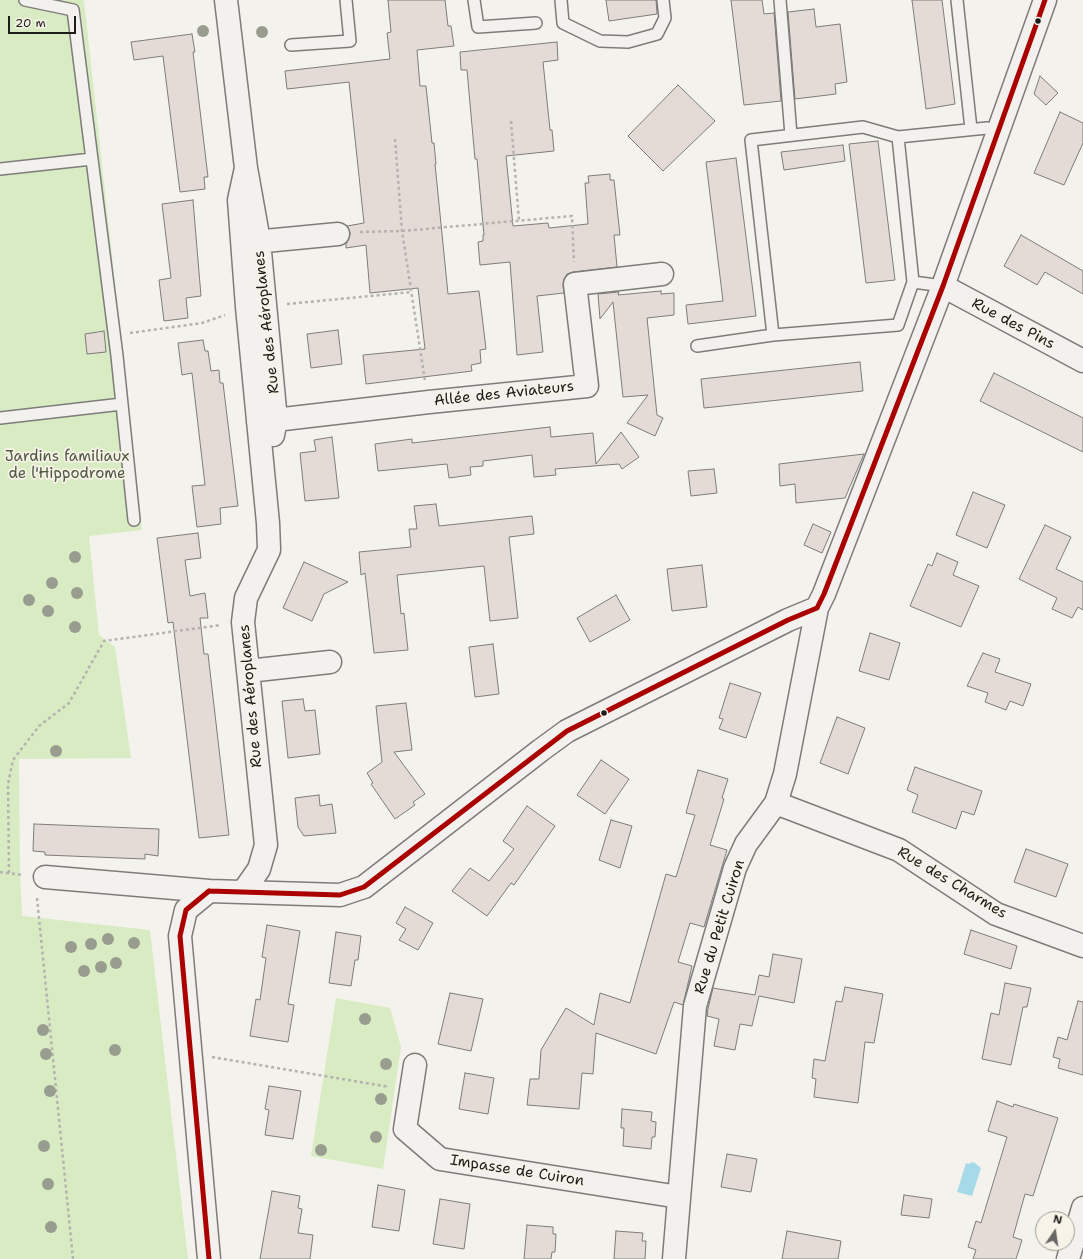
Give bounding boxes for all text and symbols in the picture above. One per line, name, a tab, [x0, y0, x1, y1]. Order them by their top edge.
scale bar	[10, 8, 78, 34]
text: 20 m	[15, 15, 46, 31]
unlabelled marker	[1033, 16, 1043, 26]
street label: Rue des Aéroplanes	[251, 250, 283, 394]
street label: Rue des Pins	[968, 295, 1058, 353]
street label: Allée des Aviateurs	[433, 378, 575, 410]
park label: Jardins familiaux de l'Hippodrome	[5, 448, 129, 483]
street label: Rue des Aéroplanes	[236, 624, 266, 768]
unlabelled marker	[599, 708, 609, 718]
street label: Rue des Charmes	[894, 843, 1010, 923]
street label: Rue du Petit Cuiron	[691, 858, 749, 996]
street label: Impasse de Cuiron	[449, 1152, 585, 1190]
north arrow	[1035, 1211, 1075, 1251]
text: N	[1052, 1212, 1064, 1228]

